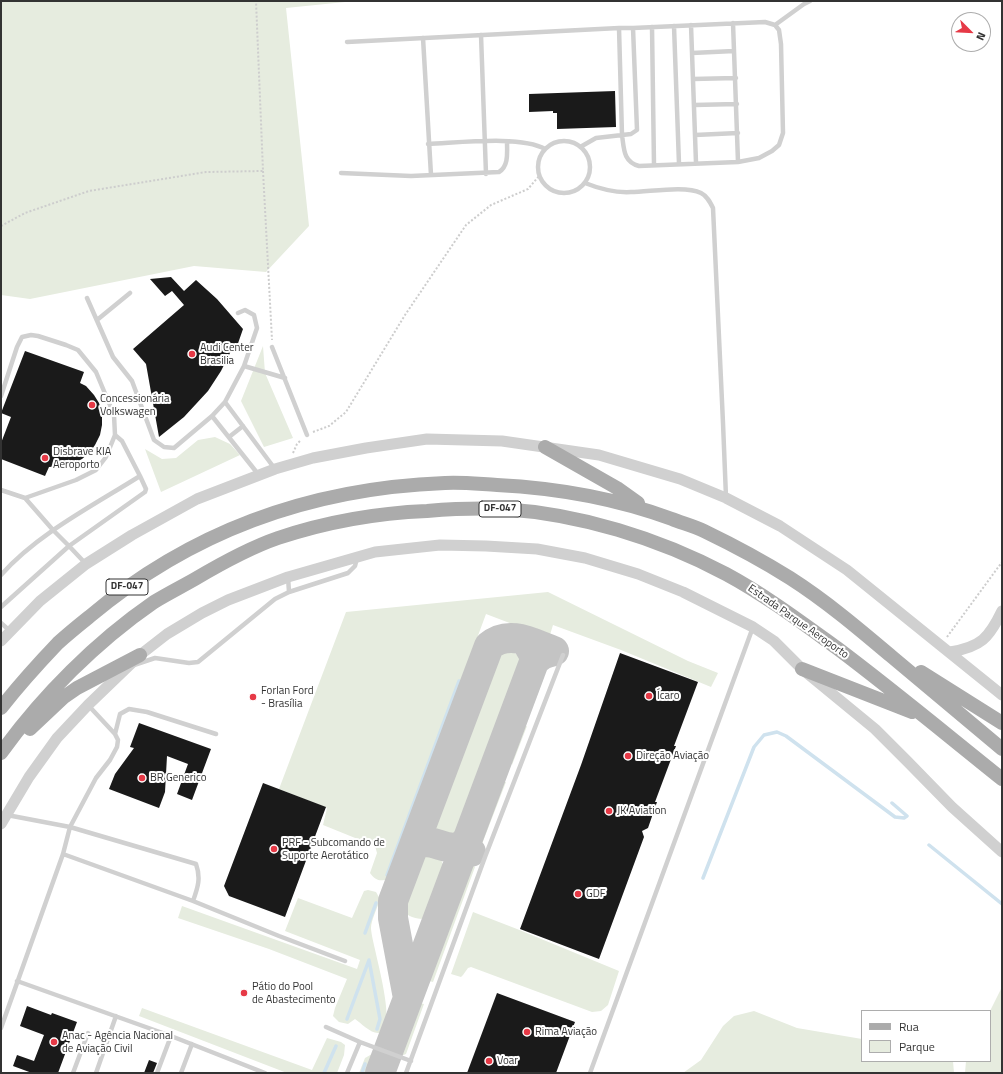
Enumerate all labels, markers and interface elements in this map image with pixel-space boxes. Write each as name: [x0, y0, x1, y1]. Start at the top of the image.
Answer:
north arrow: [951, 12, 991, 52]
text: N: [972, 30, 990, 43]
place label: Audi Center Brasilia: [200, 341, 254, 367]
marker: Audi Center Brasilia: [187, 349, 197, 359]
place label: Concessionária Volkswagen: [100, 392, 169, 418]
marker: Concessionária Volkswagen: [87, 400, 97, 410]
place label: Disbrave KIA Aeroporto: [53, 445, 111, 471]
marker: Disbrave KIA Aeroporto: [40, 453, 50, 463]
road number: DF-047: [479, 501, 521, 517]
road number: DF-047: [106, 579, 148, 595]
street label: Estrada Parque Aeroporto: [745, 582, 851, 662]
place label: Forlan Ford - Brasília: [261, 684, 313, 710]
place label: Ícaro: [657, 689, 679, 703]
marker: Ícaro: [644, 691, 654, 701]
marker: Forlan Ford - Brasília: [248, 692, 258, 702]
place label: Direção Aviação: [636, 749, 709, 763]
marker: Direção Aviação: [623, 751, 633, 761]
place label: BR Generico: [150, 771, 207, 785]
marker: BR Generico: [137, 773, 147, 783]
place label: JK Aviation: [617, 804, 666, 818]
marker: JK Aviation: [604, 806, 614, 816]
place label: PRF - Subcomando de Suporte Aerotático: [282, 836, 385, 862]
marker: PRF - Subcomando de Suporte Aerotático: [269, 844, 279, 854]
place label: GDF: [586, 887, 606, 901]
marker: GDF: [573, 889, 583, 899]
place label: Pátio do Pool de Abastecimento: [252, 980, 336, 1006]
marker: Pátio do Pool de Abastecimento: [239, 988, 249, 998]
legend: [861, 1010, 991, 1062]
text: Rua: [899, 1017, 919, 1036]
place label: Rima Aviação: [535, 1025, 597, 1039]
marker: Rima Aviação: [522, 1027, 532, 1037]
place label: Anac - Agência Nacional de Aviação Civil: [62, 1029, 173, 1055]
marker: Anac - Agência Nacional de Aviação Civil: [49, 1037, 59, 1047]
text: Parque: [899, 1037, 935, 1056]
place label: Voar: [497, 1054, 518, 1068]
marker: Voar: [484, 1056, 494, 1066]

